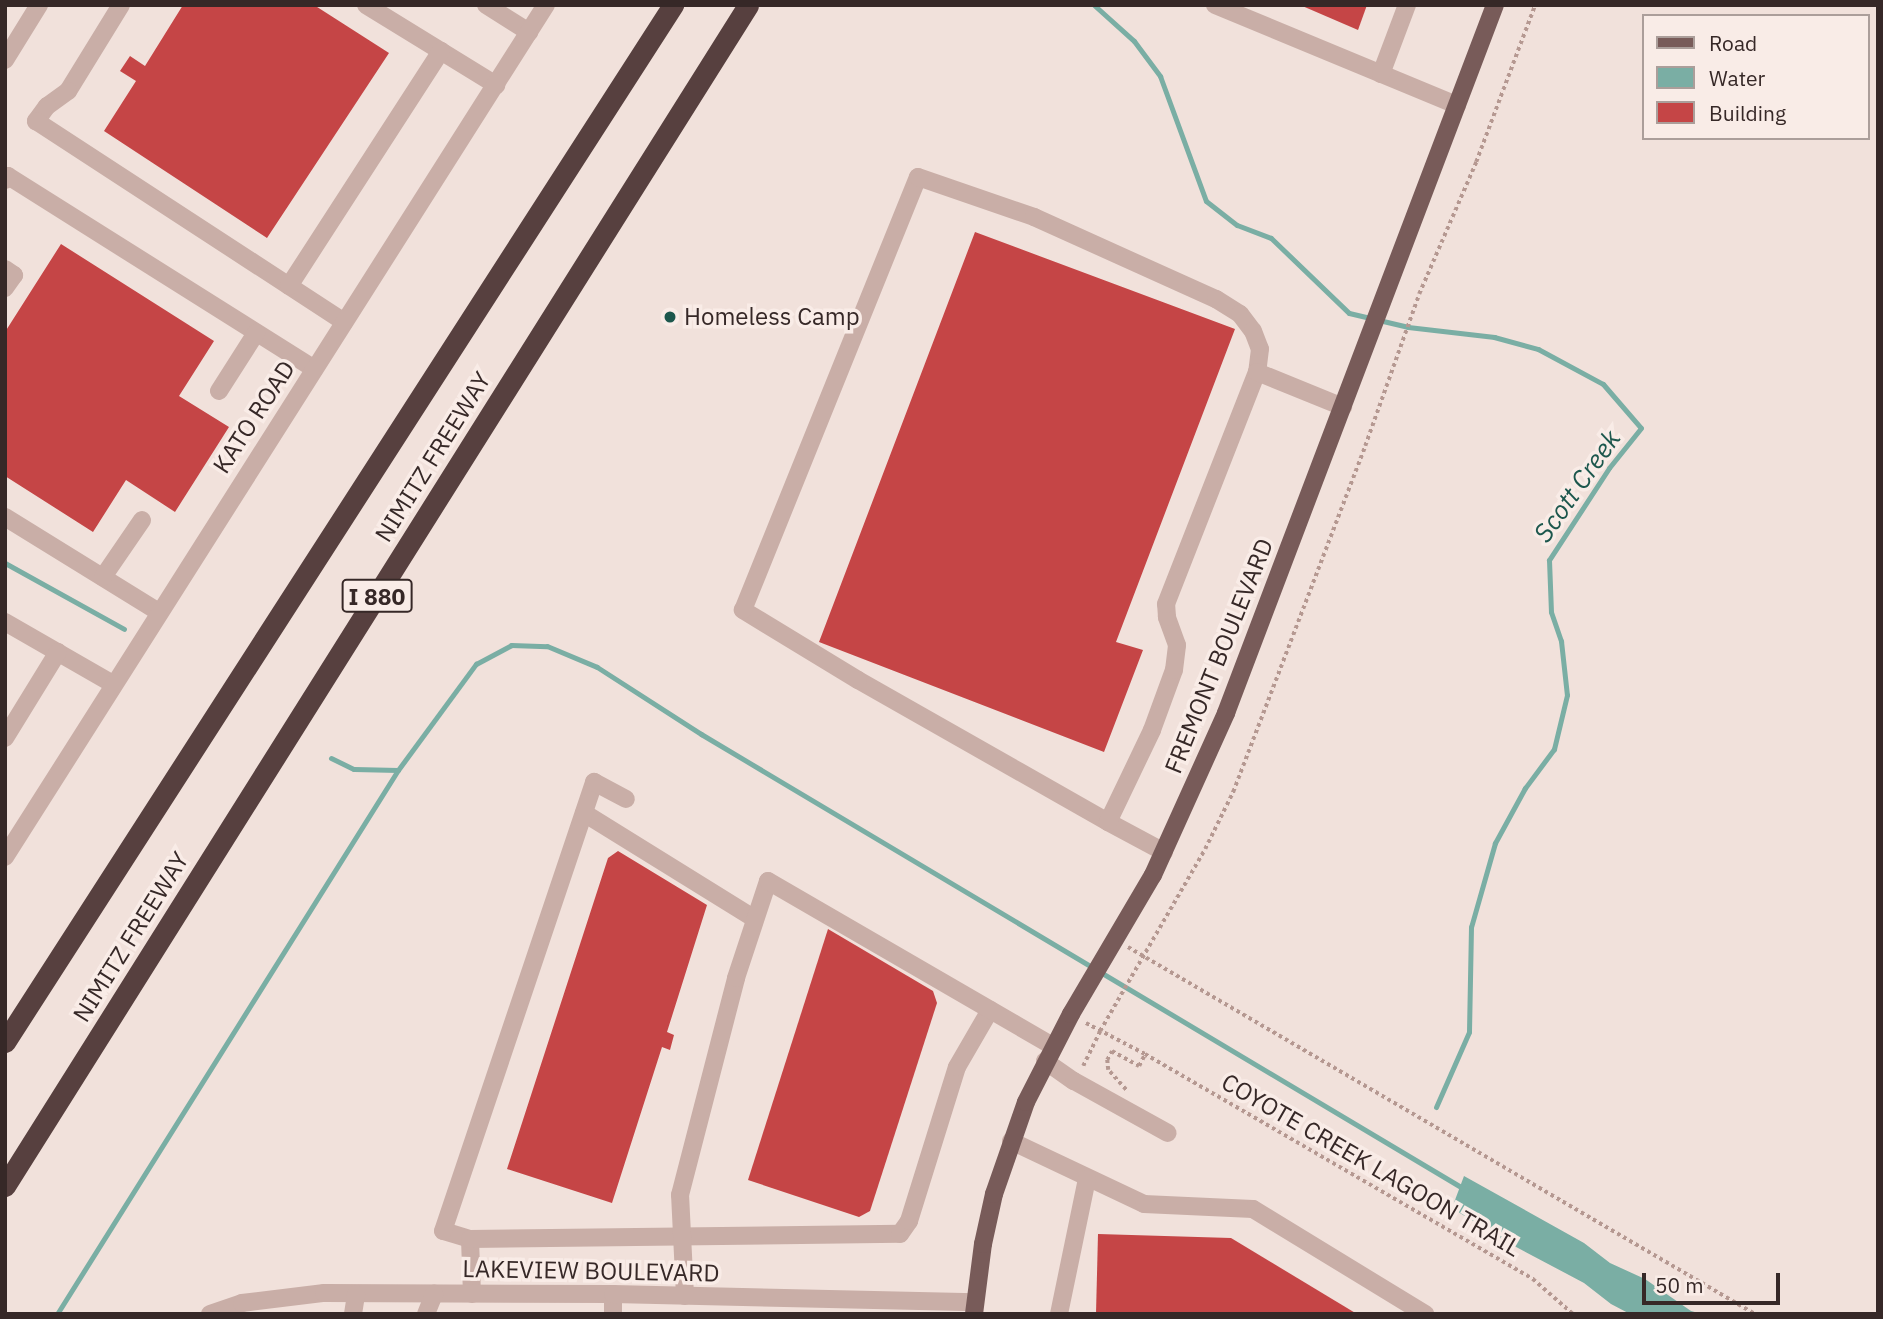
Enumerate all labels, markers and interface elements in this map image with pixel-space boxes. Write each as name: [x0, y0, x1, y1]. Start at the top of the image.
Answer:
legend: [1642, 14, 1869, 140]
text: Road: [1709, 29, 1757, 57]
text: Water: [1709, 64, 1765, 92]
text: Building: [1709, 99, 1786, 127]
place label: Homeless Camp: [684, 303, 860, 331]
marker: Homeless Camp: [662, 309, 678, 325]
street label: KATO ROAD: [207, 355, 301, 479]
street label: NIMITZ FREEWAY: [369, 367, 497, 547]
water label: Scott Creek: [1527, 424, 1627, 548]
street label: FREMONT BOULEVARD: [1159, 534, 1279, 778]
road number: I 880: [340, 576, 414, 616]
street label: NIMITZ FREEWAY: [67, 847, 195, 1027]
street label: COYOTE CREEK LAGOON TRAIL: [1216, 1067, 1526, 1263]
street label: LAKEVIEW BOULEVARD: [462, 1254, 720, 1288]
scale bar: [1645, 1260, 1783, 1304]
text: 50 m: [1655, 1271, 1704, 1299]

